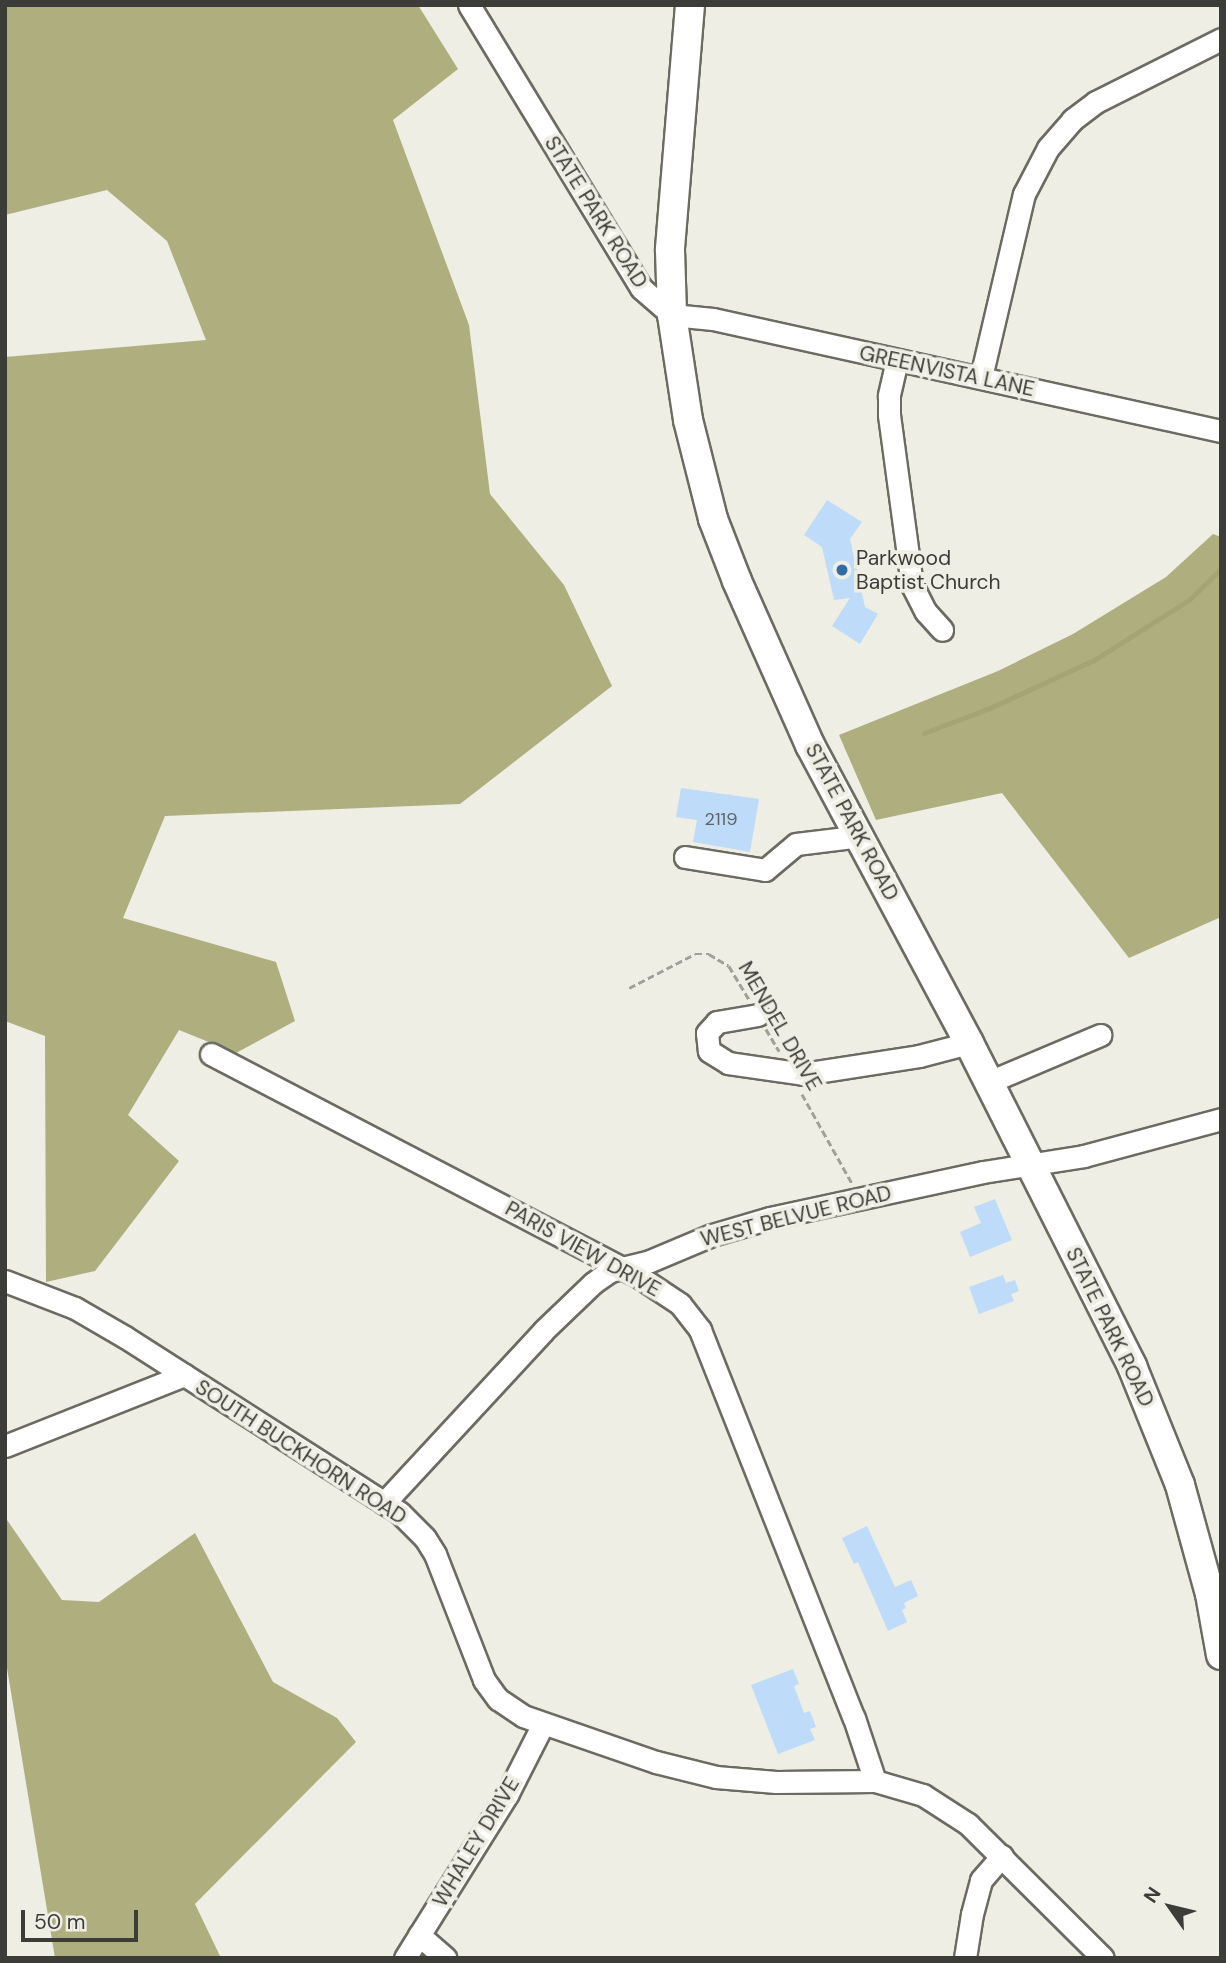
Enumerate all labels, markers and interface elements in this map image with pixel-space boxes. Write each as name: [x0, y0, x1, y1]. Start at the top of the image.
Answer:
street label: STATE PARK ROAD: [539, 131, 653, 293]
street label: GREENVISTA LANE: [857, 340, 1037, 402]
place label: Parkwood Baptist Church: [856, 545, 1001, 595]
marker: Parkwood Baptist Church: [834, 562, 850, 578]
street label: STATE PARK ROAD: [800, 739, 904, 905]
house number: 2119: [705, 808, 737, 830]
street label: MENDEL DRIVE: [733, 957, 827, 1095]
street label: WEST BELVUE ROAD: [698, 1180, 894, 1252]
street label: PARIS VIEW DRIVE: [501, 1196, 665, 1302]
street label: STATE PARK ROAD: [1061, 1243, 1159, 1411]
street label: SOUTH BUCKHORN ROAD: [191, 1374, 411, 1530]
street label: WHALEY DRIVE: [427, 1772, 525, 1912]
north arrow: [1135, 1872, 1205, 1942]
text: N: [1138, 1882, 1166, 1908]
scale bar: [24, 1896, 142, 1940]
text: 50 m: [34, 1908, 85, 1936]

